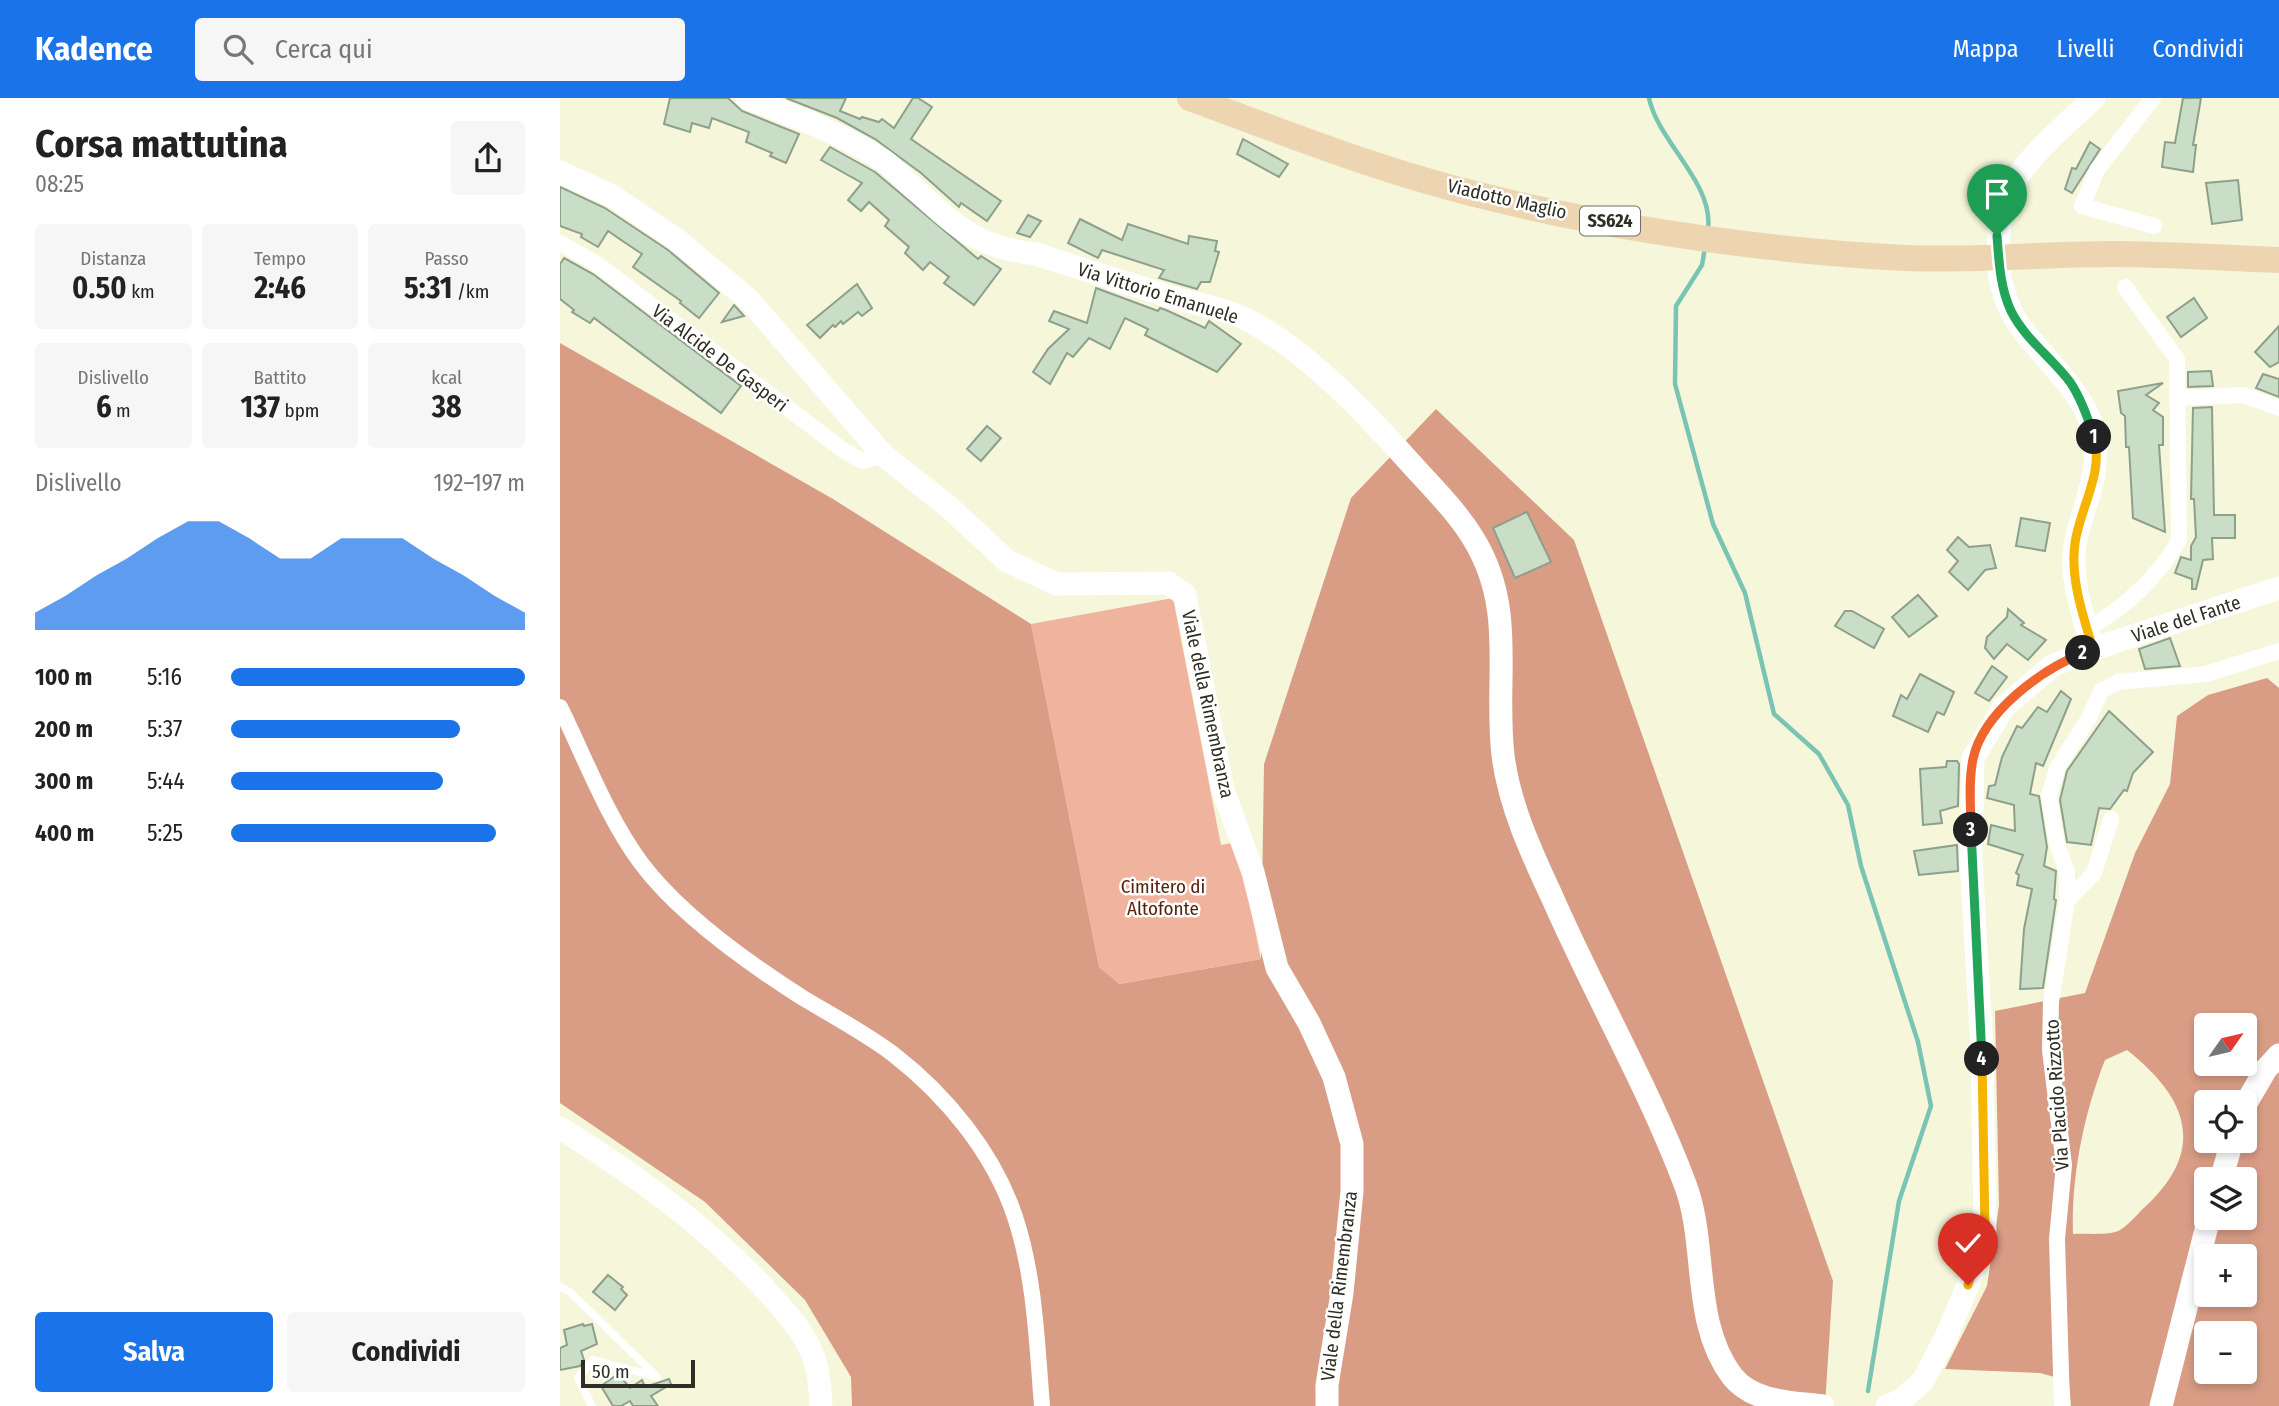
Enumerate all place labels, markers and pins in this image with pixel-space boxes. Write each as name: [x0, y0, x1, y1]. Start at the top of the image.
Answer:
pin: [1967, 164, 2027, 236]
pin: 1: [2076, 420, 2112, 454]
pin: 2: [2066, 636, 2100, 670]
pin: 3: [1954, 812, 1988, 848]
pin: 4: [1964, 1042, 2000, 1076]
pin: [1938, 1213, 1998, 1285]

